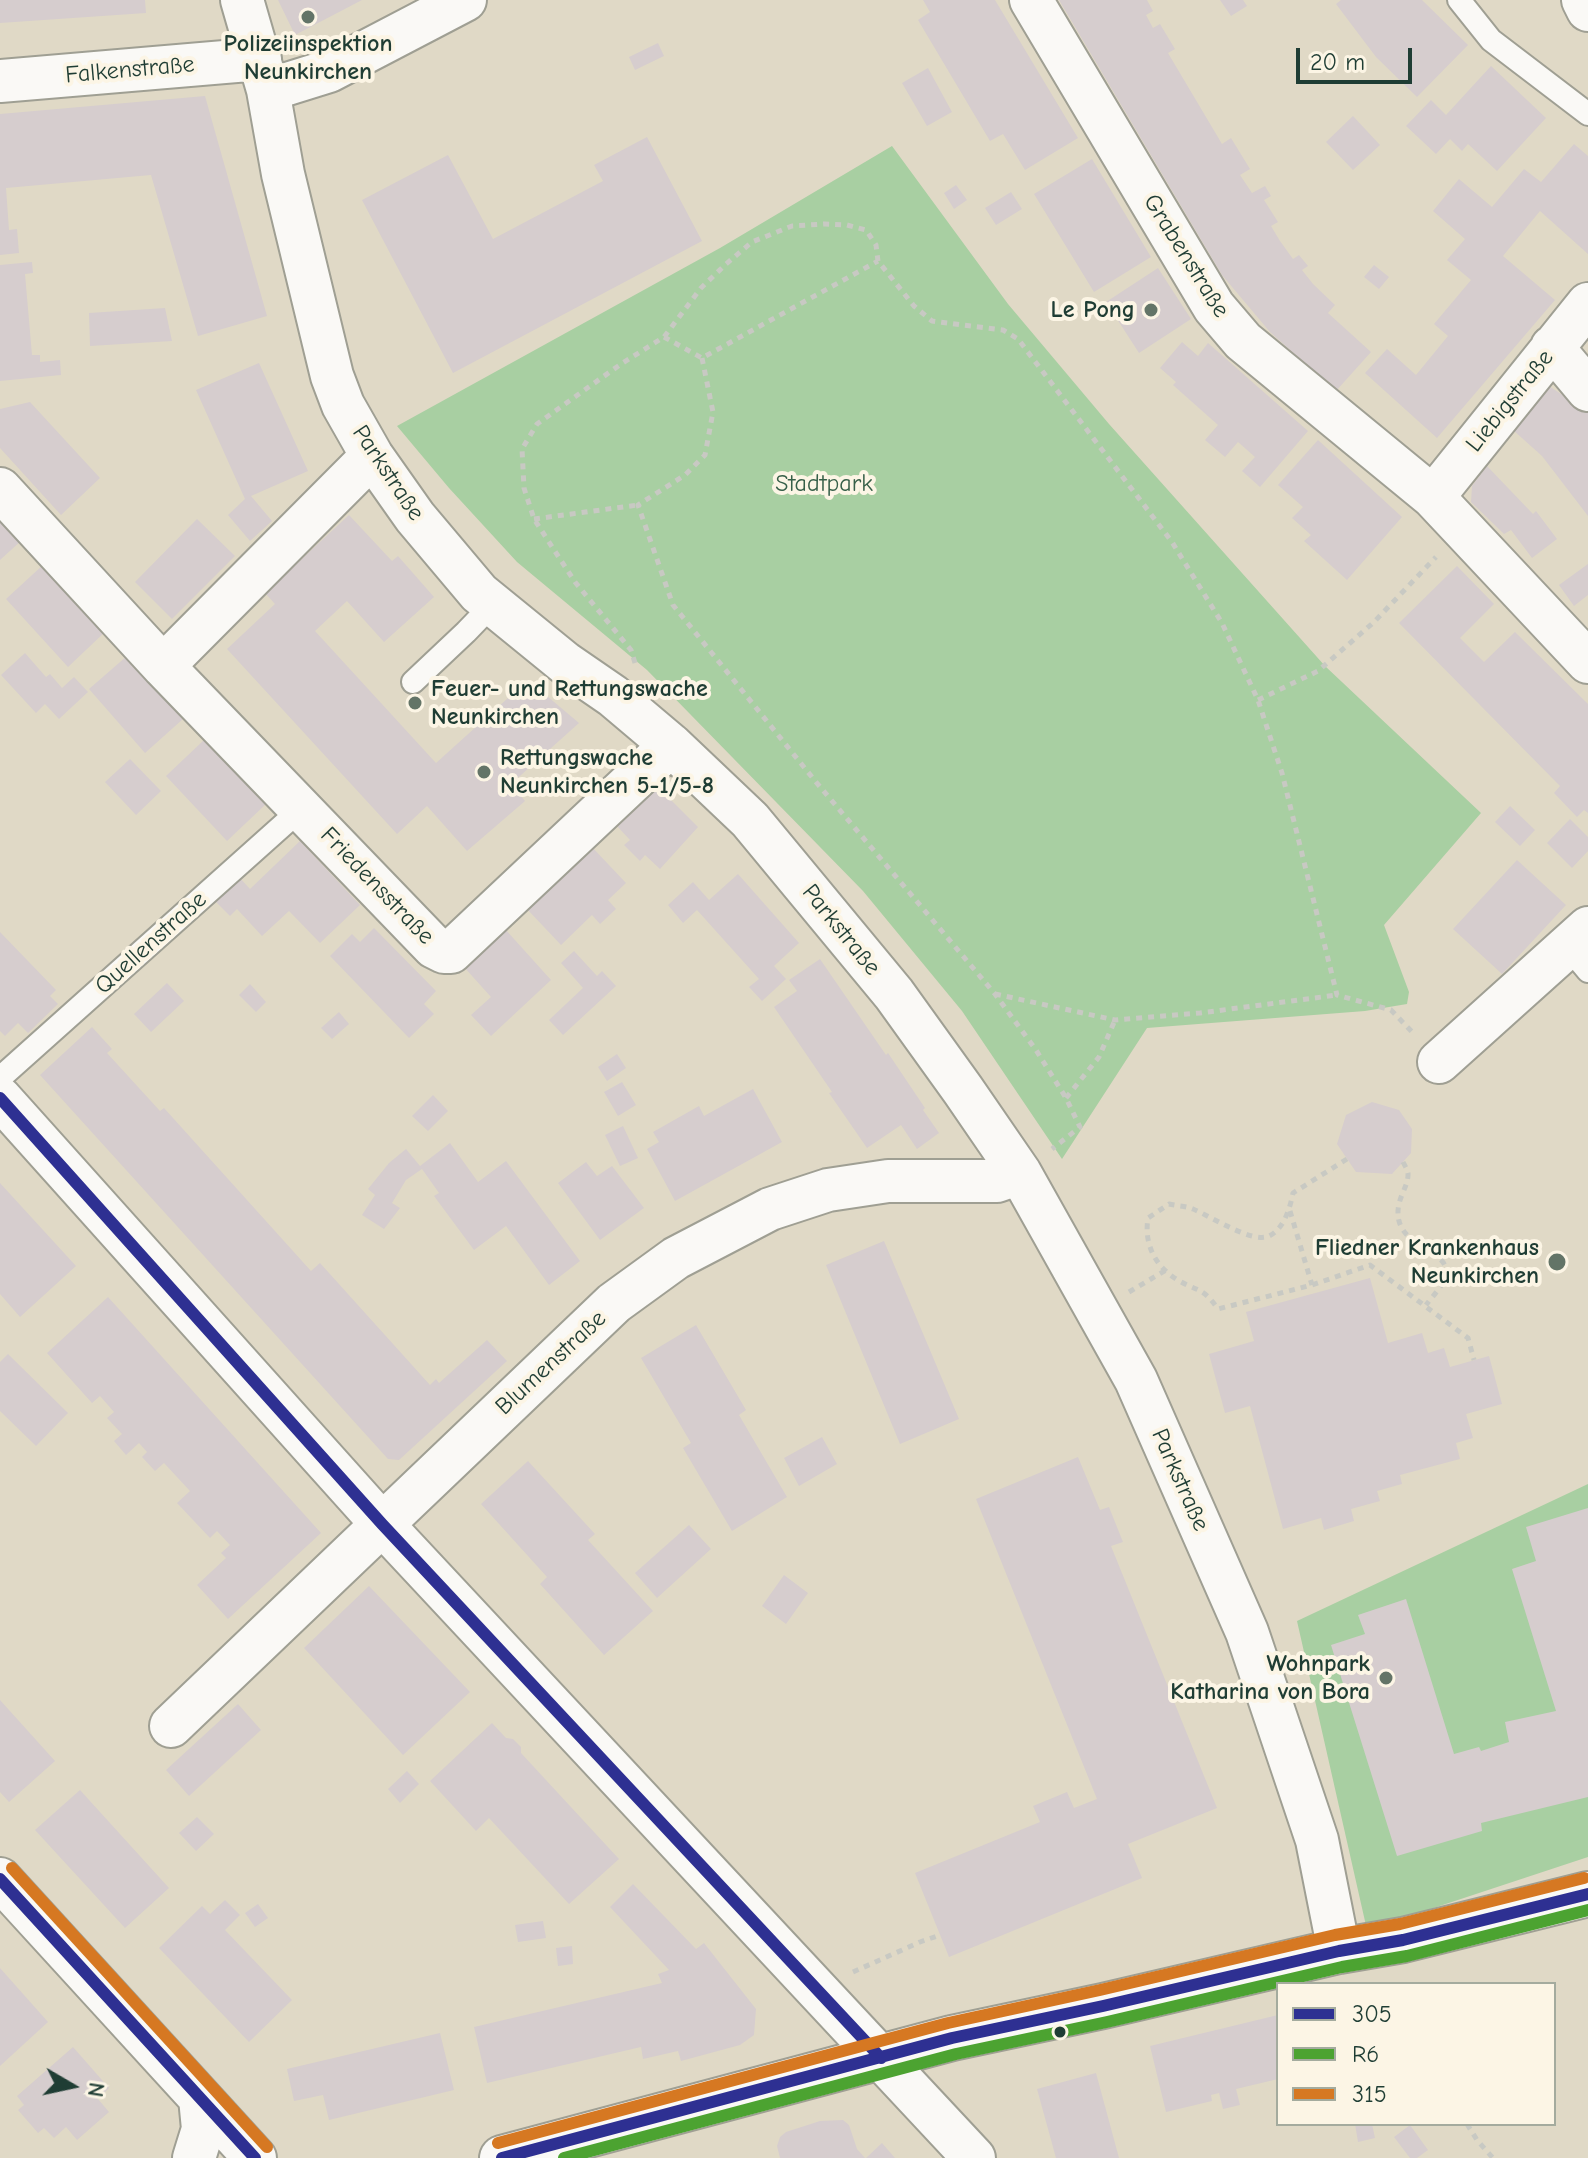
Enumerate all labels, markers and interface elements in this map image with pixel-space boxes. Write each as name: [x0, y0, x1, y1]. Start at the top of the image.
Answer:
marker: Polizeiinspektion Neunkirchen: [299, 8, 317, 26]
place label: Polizeiinspektion Neunkirchen: [224, 30, 392, 86]
scale bar: [1300, 32, 1416, 82]
text: 20 m: [1310, 48, 1365, 76]
street label: Falkenstraße: [64, 50, 196, 90]
street label: Grabenstraße: [1137, 189, 1235, 323]
place label: Le Pong: [1050, 296, 1135, 324]
marker: Le Pong: [1142, 301, 1160, 319]
street label: Liebigstraße: [1460, 344, 1560, 458]
street label: Parkstraße: [346, 420, 430, 526]
park label: Stadtpark: [775, 470, 873, 498]
place label: Feuer- und Rettungswache Neunkirchen: [431, 675, 708, 731]
marker: Feuer- und Rettungswache Neunkirchen: [406, 694, 424, 712]
place label: Rettungswache Neunkirchen 5-1/5-8: [500, 744, 714, 800]
marker: Rettungswache Neunkirchen 5-1/5-8: [475, 763, 493, 781]
street label: Friedensstraße: [314, 821, 440, 951]
street label: Parkstraße: [796, 879, 886, 981]
street label: Quellenstraße: [89, 885, 213, 1001]
place label: Fliedner Krankenhaus Neunkirchen: [1315, 1234, 1539, 1290]
marker: Fliedner Krankenhaus Neunkirchen: [1546, 1251, 1568, 1273]
street label: Blumenstraße: [490, 1305, 612, 1421]
street label: Parkstraße: [1145, 1424, 1215, 1536]
place label: Wohnpark Katharina von Bora: [1170, 1650, 1370, 1706]
marker: Wohnpark Katharina von Bora: [1377, 1669, 1395, 1687]
legend: [1276, 1982, 1556, 2126]
text: 305: [1352, 2000, 1392, 2028]
unlabelled marker: [1052, 2024, 1068, 2040]
text: R6: [1352, 2040, 1379, 2068]
north arrow: [32, 2046, 112, 2126]
text: 315: [1352, 2080, 1387, 2108]
text: N: [82, 2081, 110, 2099]

